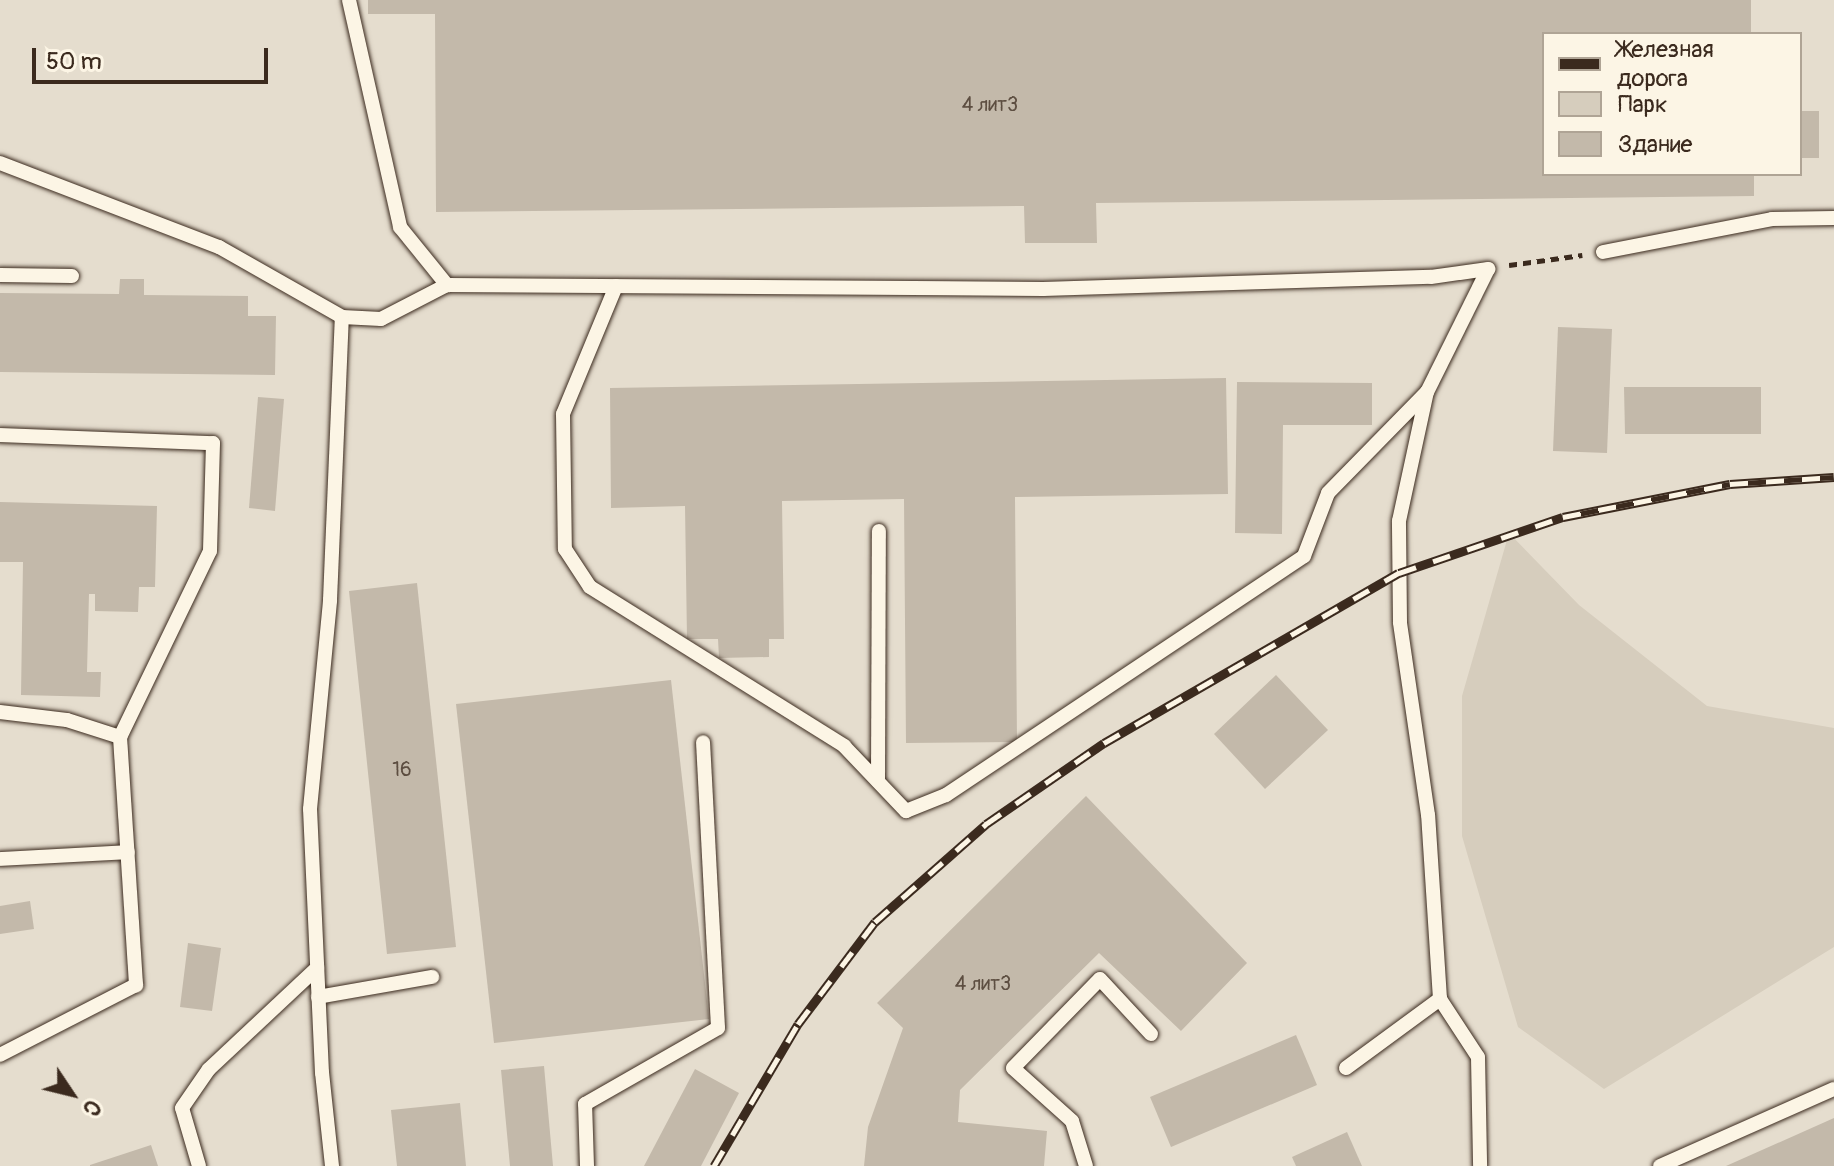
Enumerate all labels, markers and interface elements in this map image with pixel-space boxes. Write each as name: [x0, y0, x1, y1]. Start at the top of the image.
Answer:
scale bar: [36, 32, 272, 82]
legend: [1542, 32, 1802, 176]
text: Железная дорога: [1617, 35, 1714, 93]
text: 50 m: [46, 47, 102, 76]
text: Парк: [1618, 90, 1667, 119]
house number: 4 лит3: [962, 92, 1018, 116]
text: Здание: [1618, 130, 1692, 159]
house number: 16: [392, 757, 412, 781]
house number: 4 лит3: [955, 971, 1011, 995]
north arrow: [32, 1054, 112, 1134]
text: С: [76, 1094, 107, 1121]

